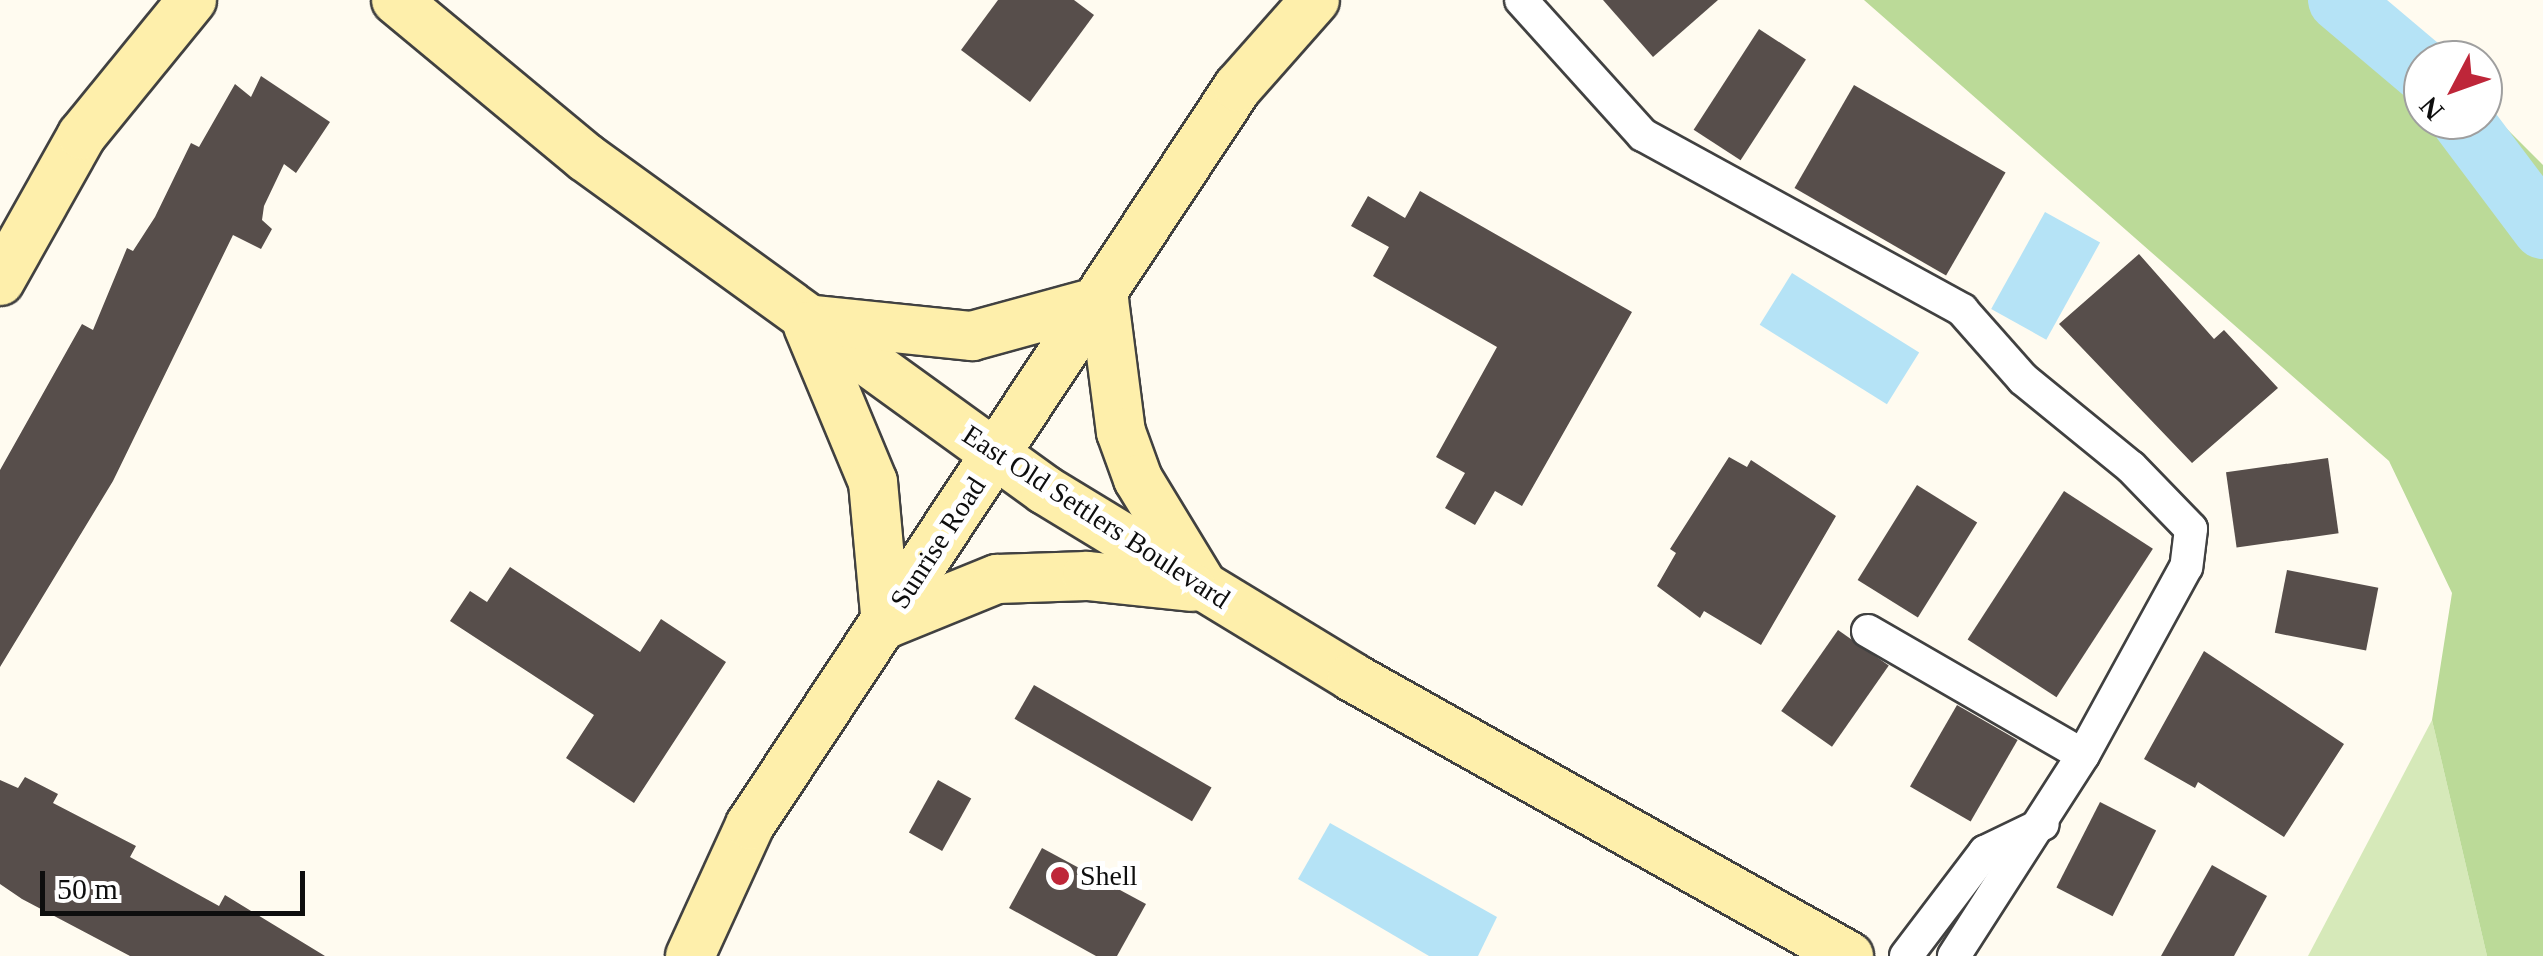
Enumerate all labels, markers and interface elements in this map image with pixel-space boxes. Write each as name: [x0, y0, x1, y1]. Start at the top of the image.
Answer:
north arrow: [2403, 40, 2503, 140]
text: N: [2413, 91, 2450, 127]
street label: East Old Settlers Boulevard: [956, 418, 1236, 616]
street label: Sunrise Road: [883, 471, 993, 615]
scale bar: [45, 851, 310, 913]
place label: Shell: [1080, 859, 1138, 893]
marker: Shell: [1049, 865, 1071, 887]
text: 50 m: [57, 872, 118, 905]

